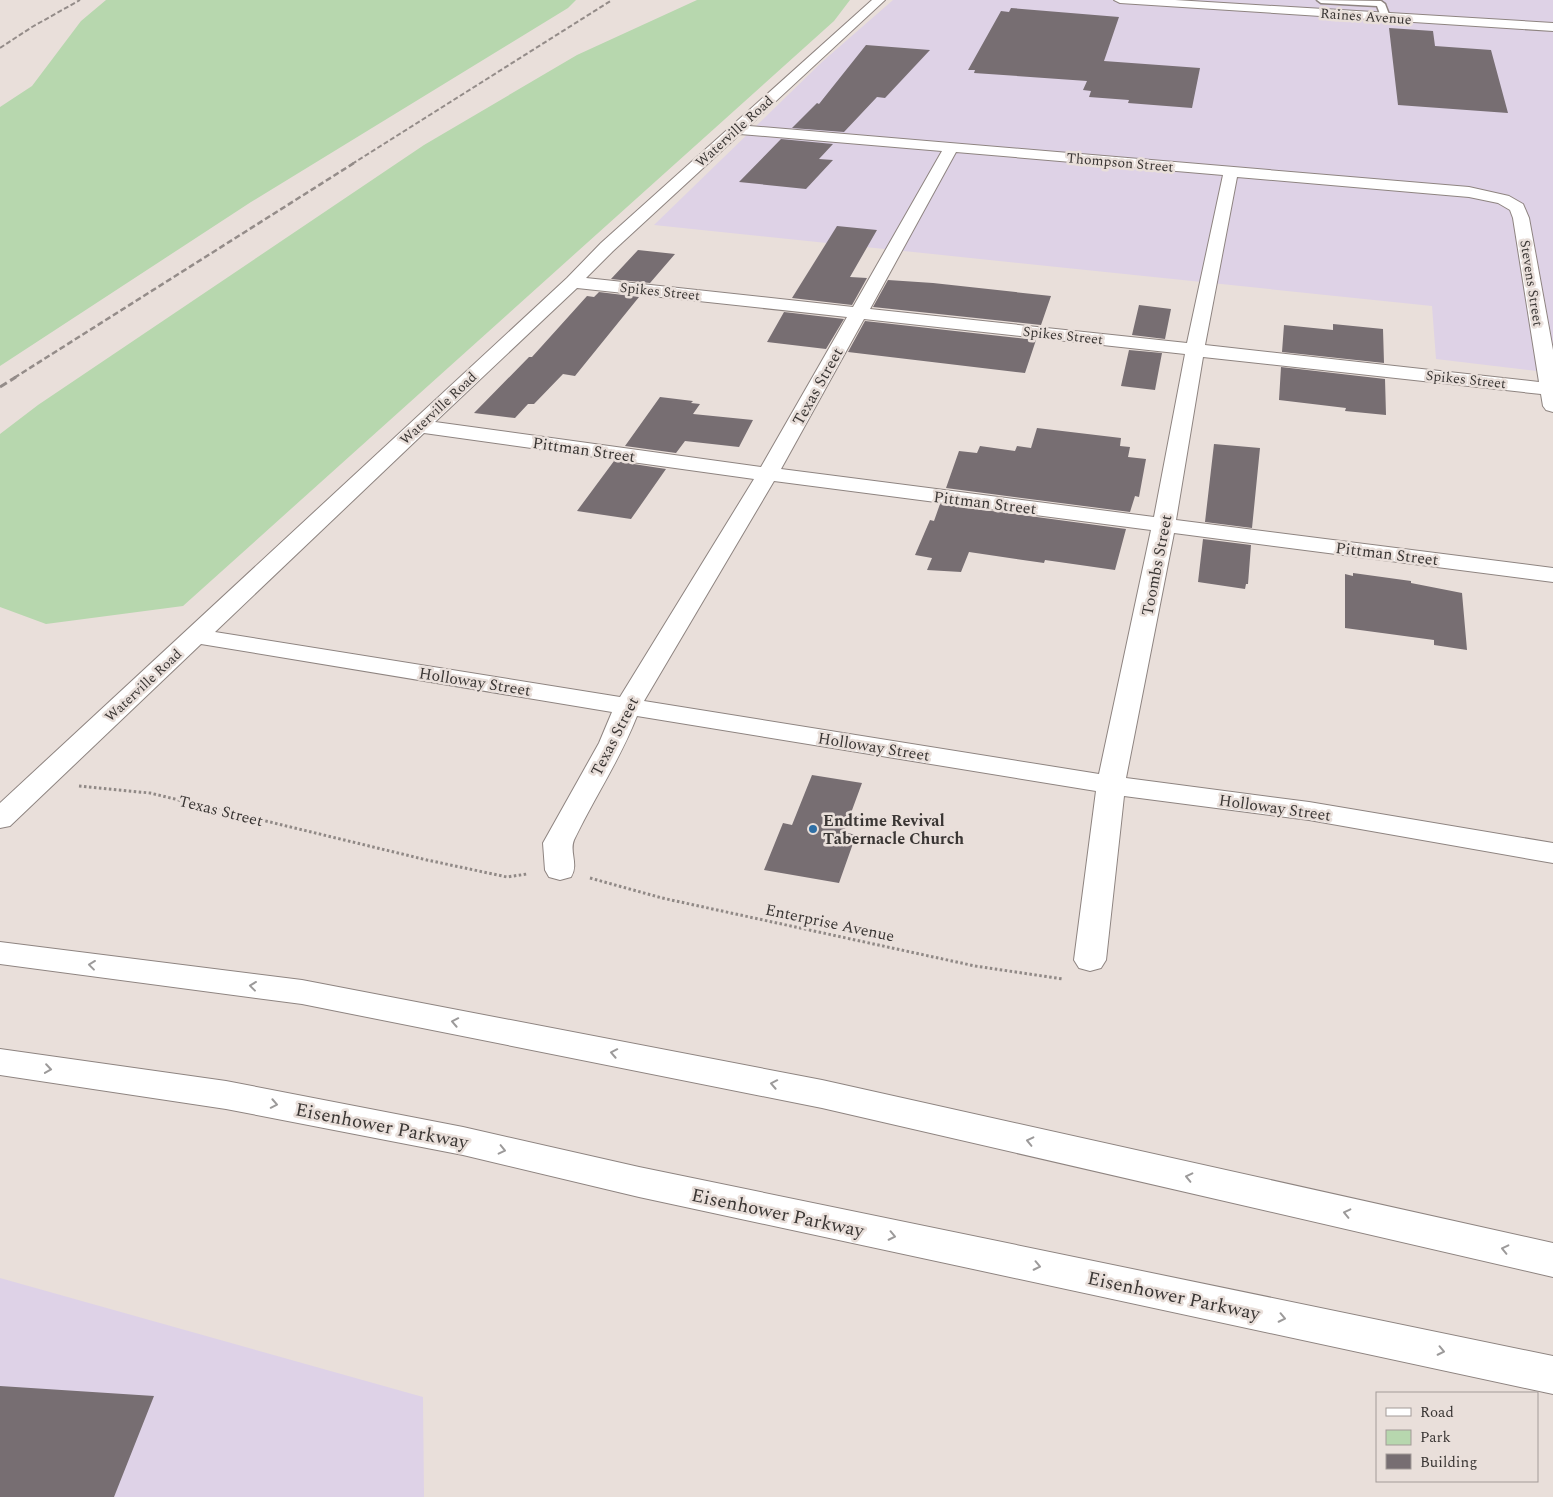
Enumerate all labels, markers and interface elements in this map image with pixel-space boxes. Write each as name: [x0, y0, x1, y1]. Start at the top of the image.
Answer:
street label: Raines Avenue: [1320, 3, 1412, 30]
street label: Waterville Road: [691, 90, 778, 172]
street label: Thompson Street: [1066, 147, 1174, 178]
street label: Stevens Street: [1514, 238, 1549, 328]
street label: Spikes Street: [619, 277, 701, 306]
street label: Spikes Street: [1022, 321, 1104, 350]
street label: Texas Street: [786, 343, 849, 430]
street label: Spikes Street: [1425, 365, 1507, 394]
street label: Waterville Road: [395, 367, 482, 450]
street label: Pittman Street: [531, 431, 637, 469]
street label: Pittman Street: [932, 485, 1038, 521]
street label: Toombs Street: [1135, 512, 1179, 618]
street label: Pittman Street: [1334, 536, 1440, 572]
street label: Waterville Road: [100, 644, 187, 727]
street label: Holloway Street: [417, 661, 533, 703]
street label: Texas Street: [585, 692, 645, 780]
street label: Holloway Street: [816, 726, 932, 768]
street label: Holloway Street: [1217, 788, 1333, 828]
street label: Texas Street: [176, 789, 266, 833]
place label: Endtime Revival Tabernacle Church: [823, 809, 964, 851]
marker: Endtime Revival Tabernacle Church: [807, 823, 819, 835]
street label: Enterprise Avenue: [763, 898, 897, 948]
one-way arrow: [88, 960, 97, 970]
one-way arrow: [249, 981, 258, 991]
one-way arrow: [450, 1017, 459, 1028]
one-way arrow: [610, 1048, 619, 1059]
one-way arrow: [44, 1064, 53, 1074]
one-way arrow: [769, 1080, 778, 1090]
street label: Eisenhower Parkway: [293, 1095, 472, 1158]
one-way arrow: [269, 1098, 278, 1109]
one-way arrow: [1026, 1136, 1035, 1147]
one-way arrow: [497, 1144, 506, 1155]
one-way arrow: [1184, 1172, 1193, 1183]
street label: Eisenhower Parkway: [689, 1181, 867, 1246]
one-way arrow: [1343, 1208, 1351, 1219]
one-way arrow: [888, 1230, 897, 1240]
one-way arrow: [1501, 1244, 1510, 1255]
one-way arrow: [1033, 1260, 1042, 1271]
street label: Eisenhower Parkway: [1085, 1264, 1263, 1329]
one-way arrow: [1277, 1312, 1286, 1322]
one-way arrow: [1437, 1345, 1445, 1356]
legend: [1376, 1392, 1538, 1482]
text: Road: [1420, 1401, 1454, 1424]
text: Park: [1420, 1426, 1451, 1449]
text: Building: [1420, 1451, 1477, 1474]

